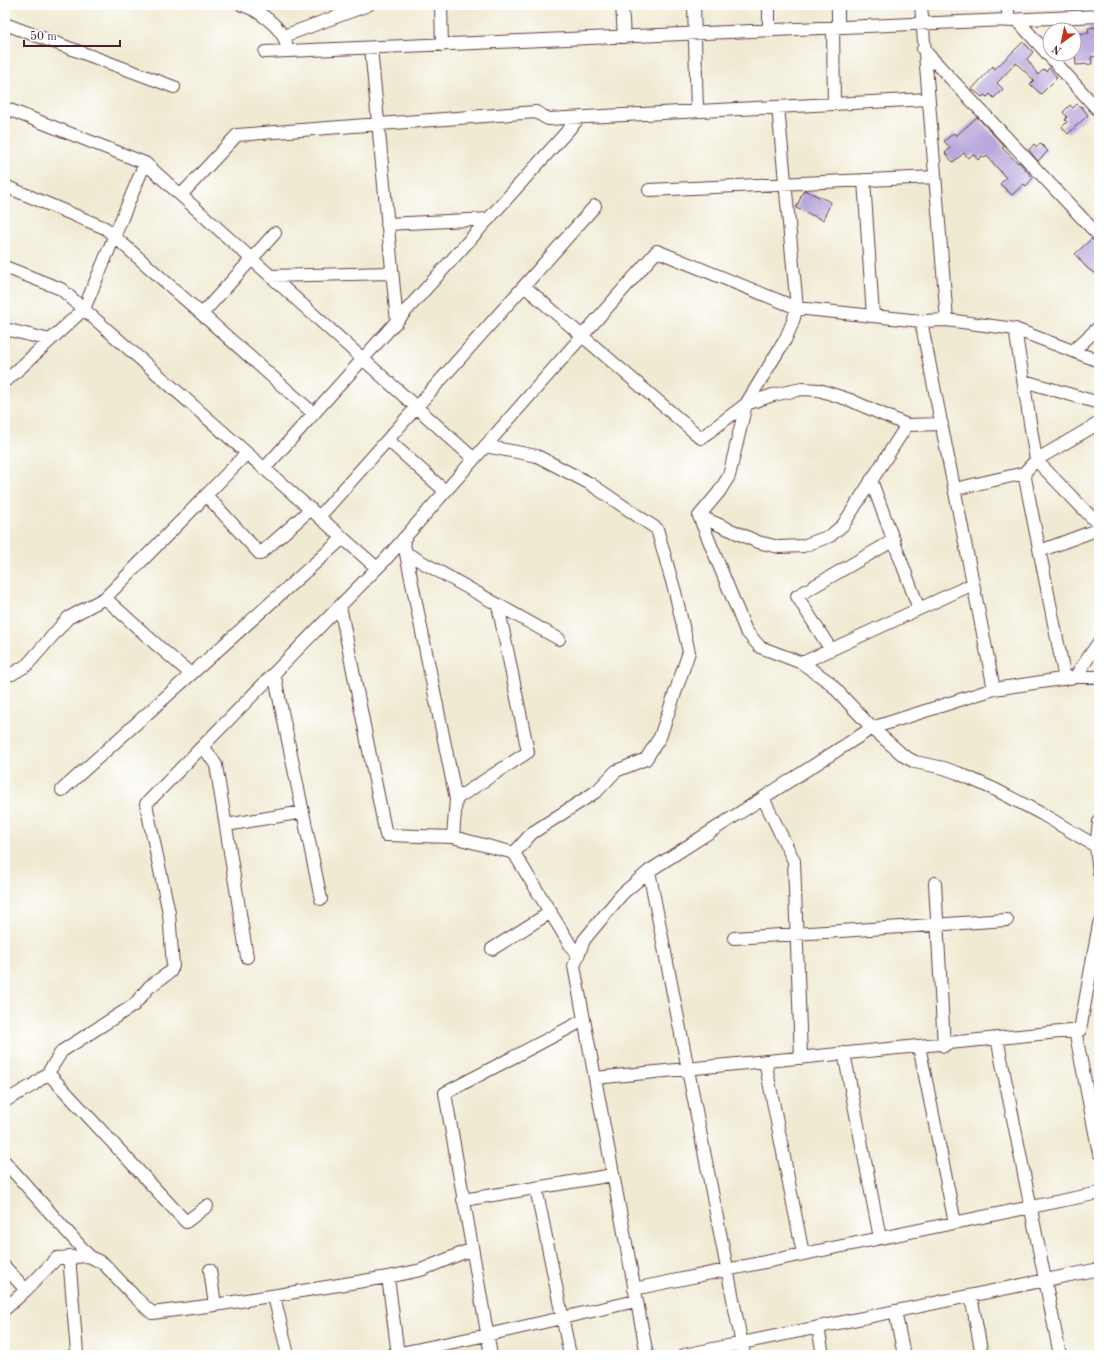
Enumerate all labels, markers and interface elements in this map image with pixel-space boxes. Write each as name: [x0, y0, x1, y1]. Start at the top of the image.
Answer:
scale bar: [24, 22, 120, 48]
north arrow: [1042, 22, 1082, 62]
text: 50 m: [30, 30, 57, 43]
text: N: [1050, 42, 1064, 56]

